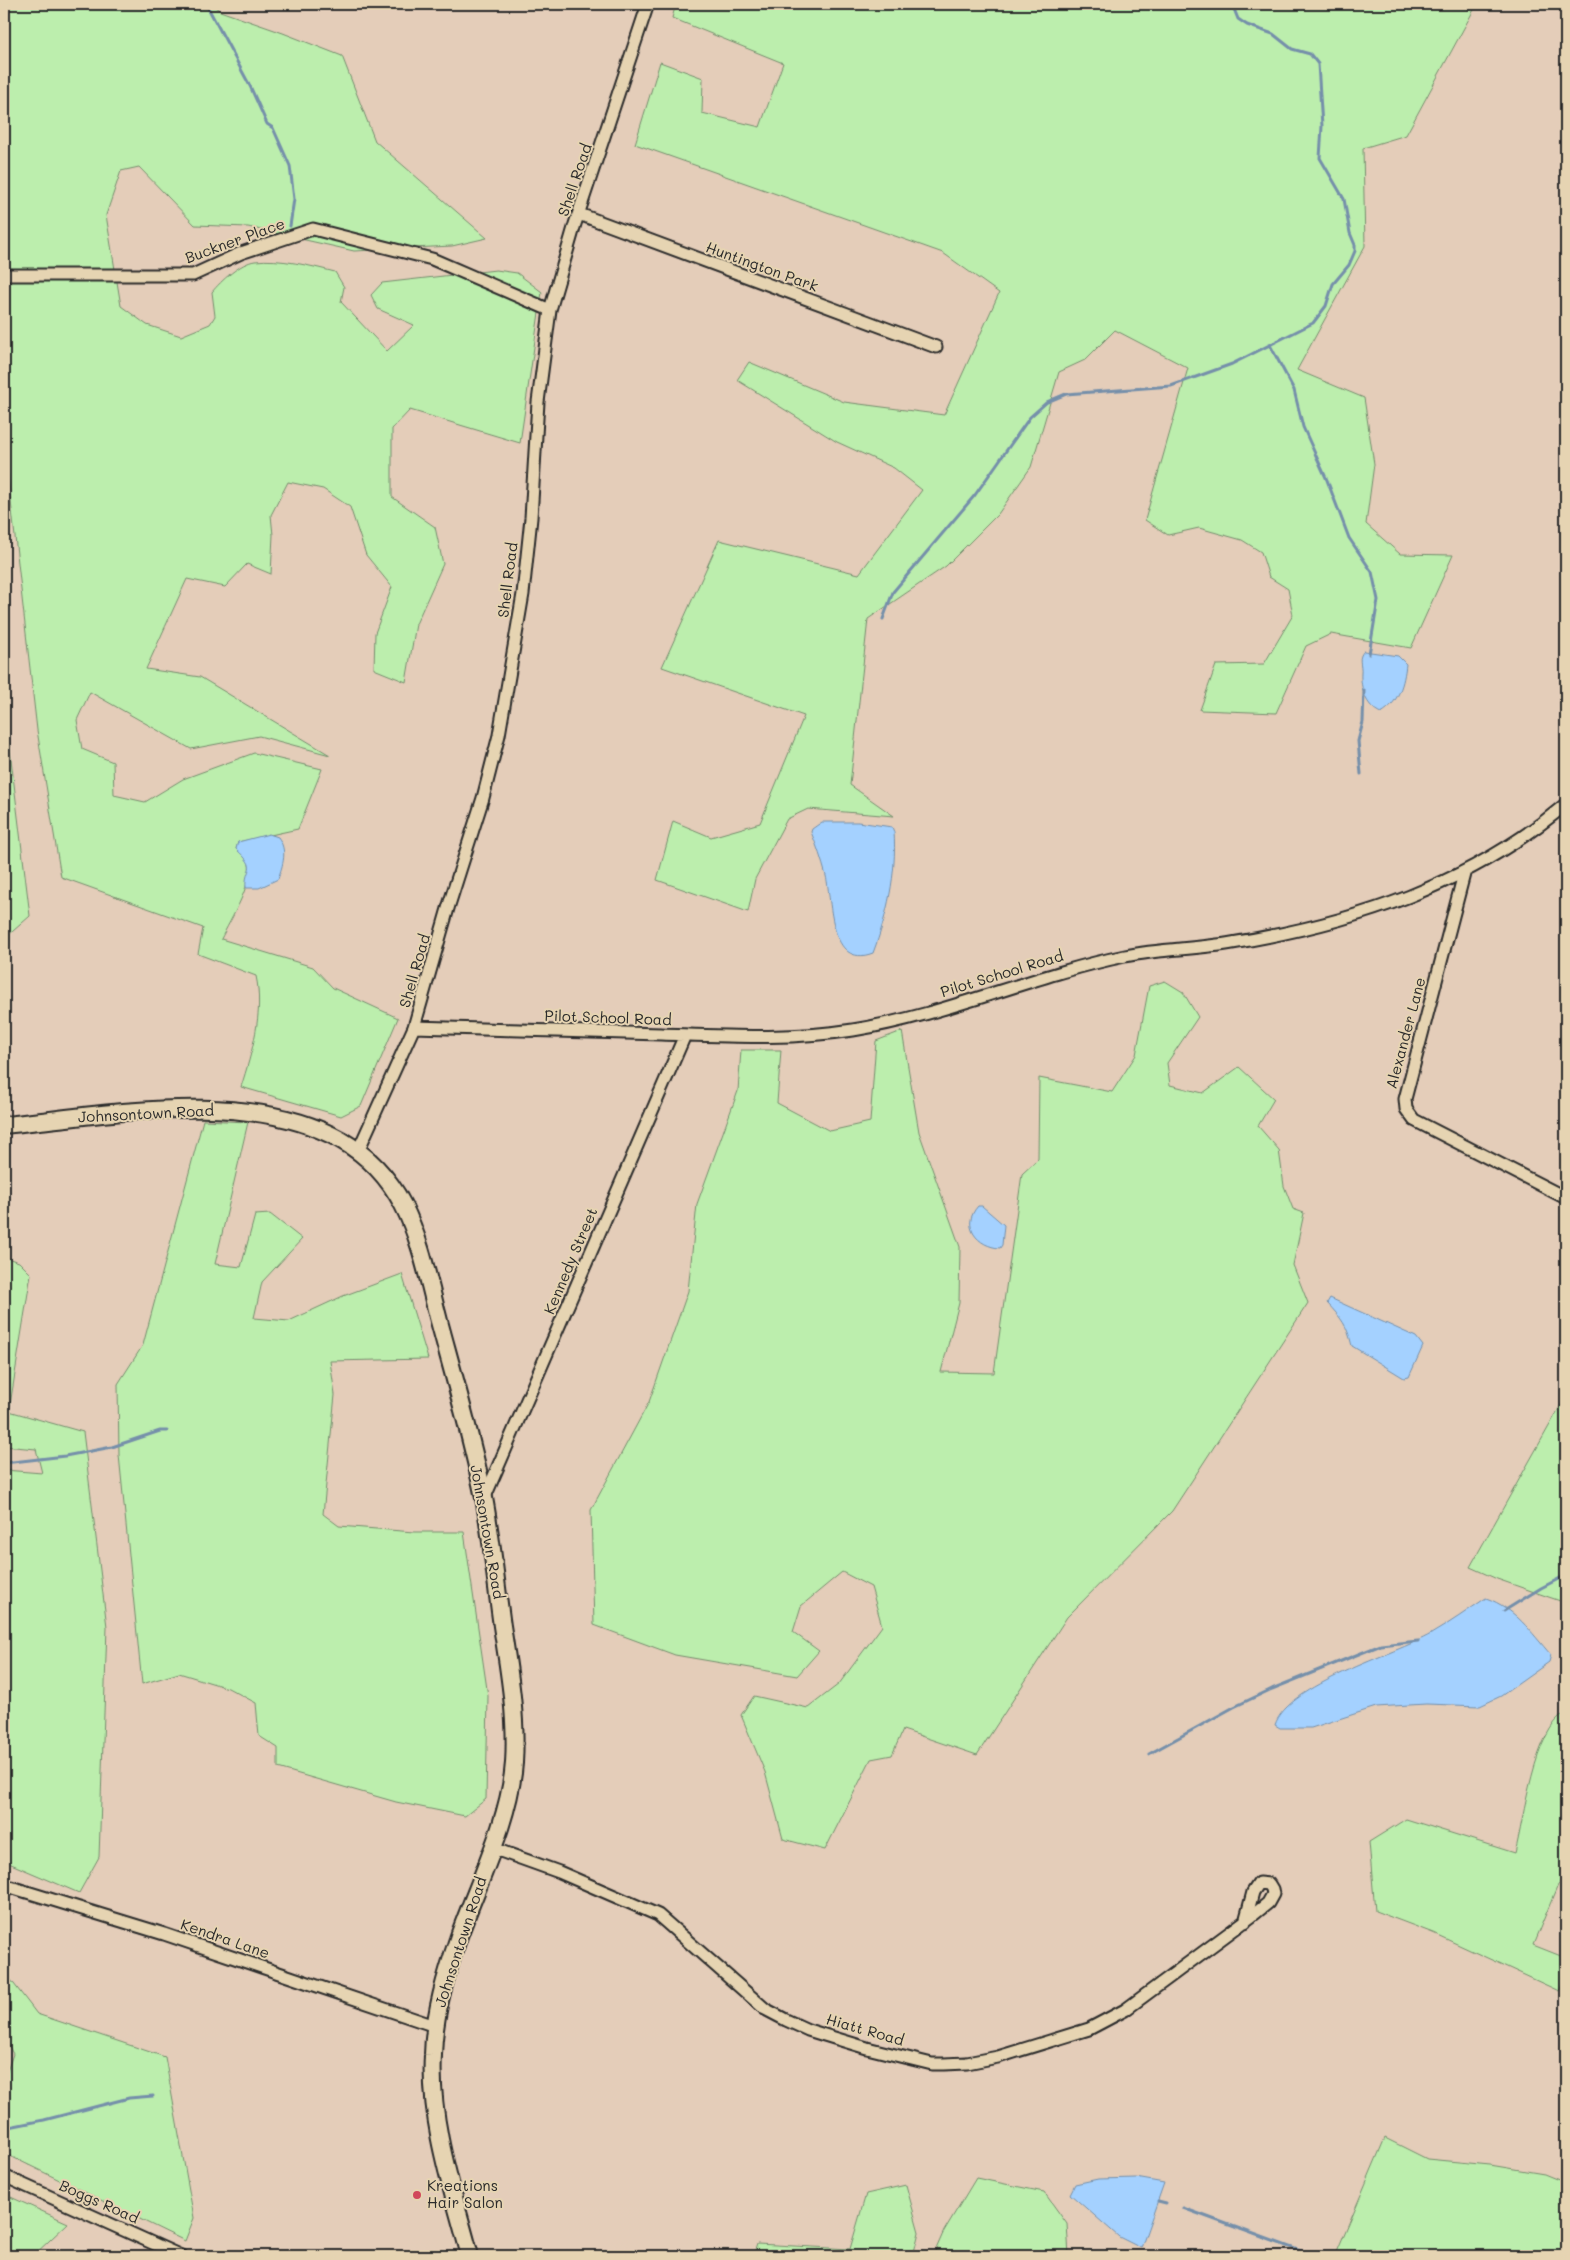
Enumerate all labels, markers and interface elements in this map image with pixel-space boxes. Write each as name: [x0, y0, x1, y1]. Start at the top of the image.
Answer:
street label: Shell Road: [552, 141, 596, 219]
street label: Buckner Place: [182, 213, 287, 267]
street label: Huntington Park: [703, 236, 821, 296]
street label: Shell Road: [492, 541, 522, 619]
street label: Shell Road: [394, 931, 434, 1010]
street label: Pilot School Road: [938, 945, 1065, 1001]
street label: Alexander Lane: [1381, 975, 1430, 1091]
street label: Pilot School Road: [544, 1005, 672, 1029]
street label: Johnsontown Road: [78, 1099, 214, 1127]
street label: Kennedy Street: [539, 1204, 602, 1317]
street label: Johnsontown Road: [466, 1463, 510, 1601]
street label: Johnsontown Road: [430, 1874, 491, 2009]
street label: Kendra Lane: [178, 1914, 272, 1963]
street label: Hiatt Road: [824, 2008, 906, 2050]
street label: Boggs Road: [56, 2175, 142, 2228]
place label: Kreations Hair Salon: [427, 2175, 503, 2212]
marker: Kreations Hair Salon: [411, 2189, 423, 2201]

